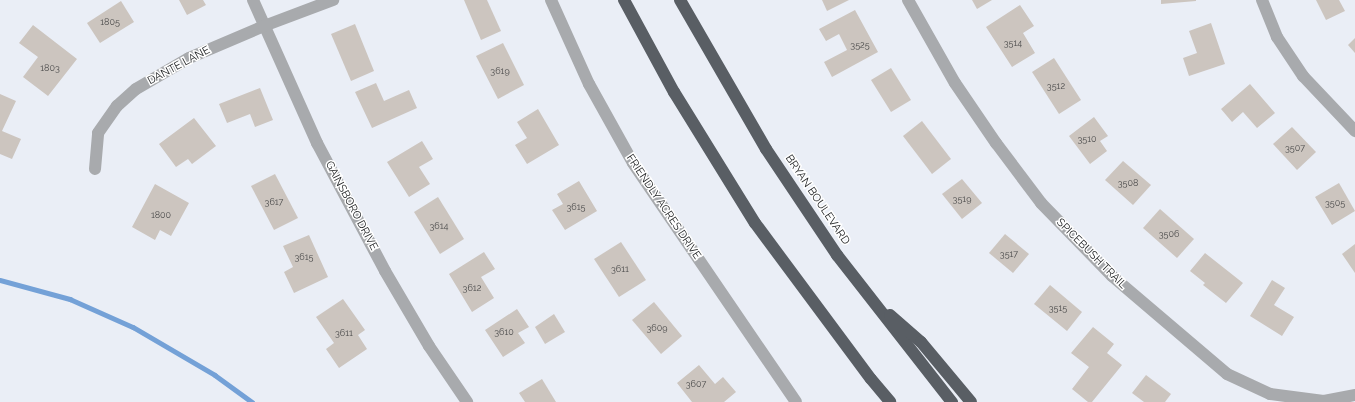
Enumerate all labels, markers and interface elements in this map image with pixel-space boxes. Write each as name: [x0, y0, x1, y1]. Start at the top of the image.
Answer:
house number: 1805: [100, 17, 120, 27]
house number: 3514: [1004, 38, 1022, 48]
house number: 3525: [850, 40, 870, 50]
street label: DANTE LANE: [146, 44, 212, 88]
house number: 1803: [40, 63, 60, 73]
house number: 3619: [490, 66, 510, 76]
house number: 3512: [1047, 81, 1065, 91]
house number: 3510: [1077, 134, 1097, 144]
house number: 3507: [1285, 143, 1305, 153]
street label: FRIENDLY ACRES DRIVE: [623, 152, 703, 262]
street label: BRYAN BOULEVARD: [782, 153, 852, 247]
street label: GAINSBORO DRIVE: [322, 159, 380, 253]
house number: 3508: [1118, 178, 1138, 188]
house number: 3519: [953, 194, 971, 204]
house number: 3617: [265, 197, 283, 207]
house number: 3505: [1325, 198, 1345, 208]
house number: 3615: [567, 202, 585, 212]
house number: 1800: [151, 210, 171, 220]
street label: SPICEBUSH TRAIL: [1053, 216, 1129, 292]
house number: 3614: [430, 221, 448, 231]
house number: 3506: [1159, 229, 1179, 239]
house number: 3517: [1000, 249, 1018, 259]
house number: 3615: [295, 252, 313, 262]
house number: 3611: [611, 264, 629, 274]
house number: 3612: [463, 283, 481, 293]
house number: 3515: [1049, 303, 1067, 313]
house number: 3609: [646, 323, 668, 333]
house number: 3610: [494, 327, 514, 337]
house number: 3611: [335, 328, 353, 338]
house number: 3607: [686, 379, 706, 389]

